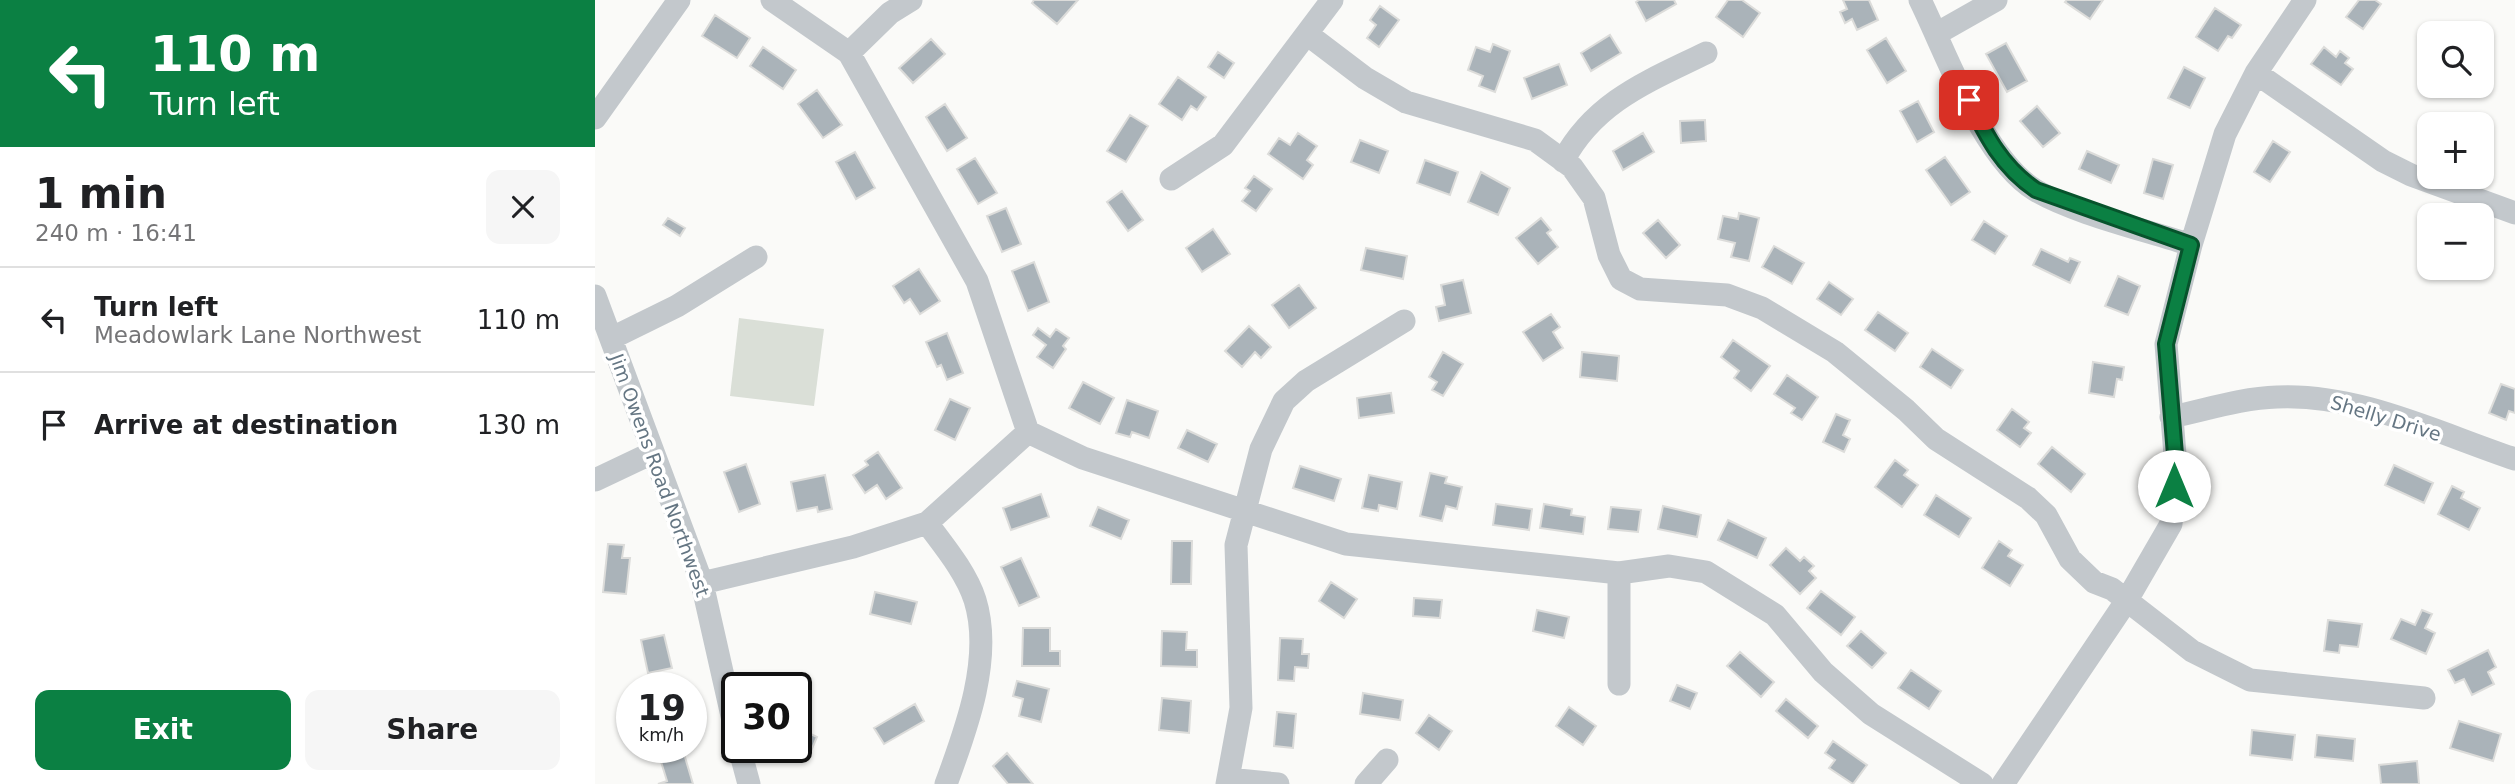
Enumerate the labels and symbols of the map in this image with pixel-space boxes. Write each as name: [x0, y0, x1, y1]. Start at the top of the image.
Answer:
pin: [1939, 70, 1999, 130]
street label: Jim Owens Road Northwest: [605, 350, 714, 600]
street label: Shelly Drive: [2328, 391, 2444, 445]
position arrow: [2137, 449, 2211, 523]
speed limit sign: 30: [721, 672, 812, 763]

